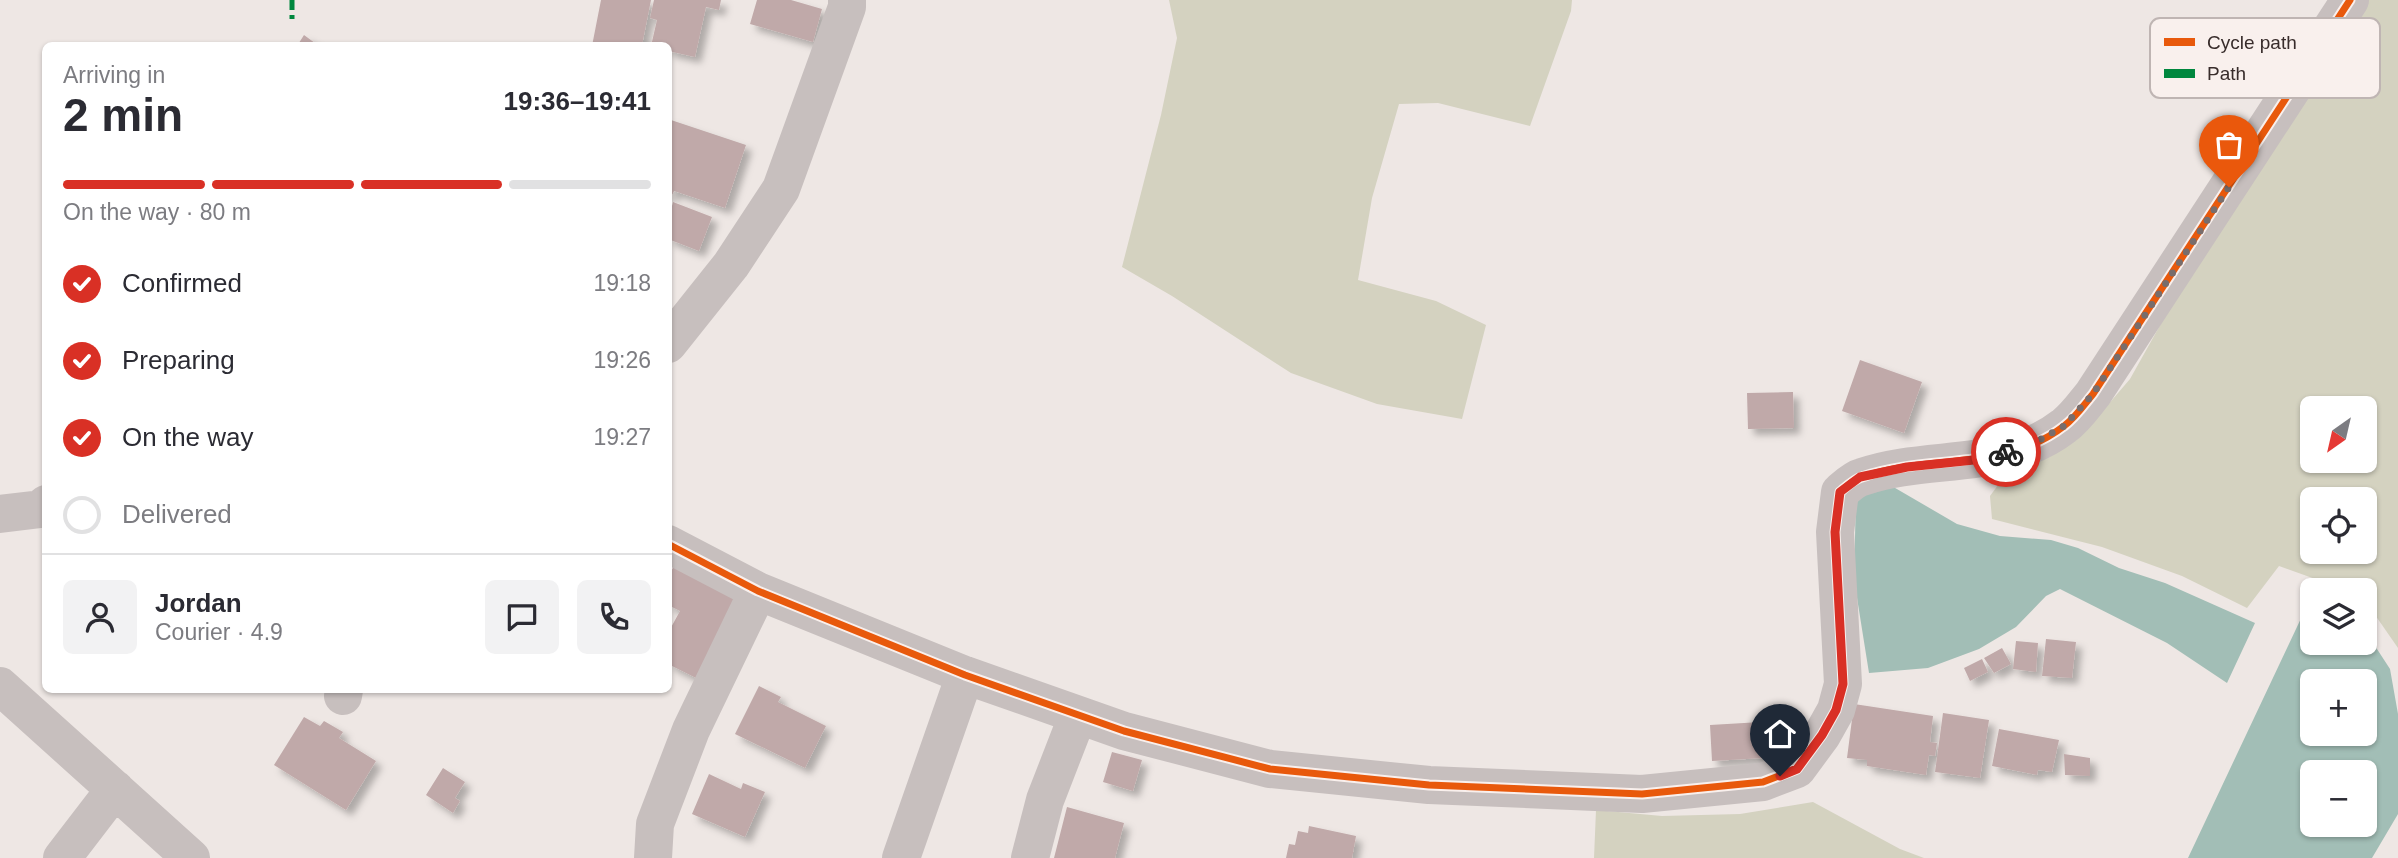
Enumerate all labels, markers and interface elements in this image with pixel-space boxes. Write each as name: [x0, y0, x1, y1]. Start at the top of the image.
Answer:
legend: [2150, 18, 2380, 98]
text: Cycle path: [2207, 32, 2297, 53]
text: Arriving in: [63, 62, 165, 88]
text: Path: [2207, 63, 2246, 84]
text: 19:36–19:41: [504, 86, 651, 116]
text: 2 min: [63, 89, 183, 141]
pin: [2199, 115, 2259, 187]
icon: bag: [2210, 126, 2248, 164]
text: On the way · 80 m: [63, 199, 251, 225]
icon: check: [63, 265, 101, 303]
text: Confirmed: [122, 268, 242, 298]
text: 19:18: [593, 270, 651, 296]
icon: check: [63, 342, 101, 380]
text: Preparing: [122, 345, 235, 375]
text: 19:26: [593, 347, 651, 373]
north arrow: [2300, 396, 2376, 472]
map controls: [2300, 396, 2377, 837]
courier: [1971, 417, 2041, 487]
icon: check: [63, 419, 101, 457]
text: On the way: [122, 422, 254, 452]
text: 19:27: [593, 424, 651, 450]
icon: bike: [1987, 433, 2025, 471]
button: locate: [2300, 487, 2377, 564]
text: Delivered: [122, 499, 232, 529]
button: layers: [2300, 578, 2377, 655]
button: person: [63, 580, 137, 654]
button: chat: [485, 580, 559, 654]
button: phone: [577, 580, 651, 654]
text: Jordan: [155, 588, 242, 618]
text: Courier · 4.9: [155, 619, 283, 645]
button: +: [2300, 669, 2377, 746]
pin: [1750, 704, 1810, 776]
icon: home: [1761, 715, 1799, 753]
button: −: [2300, 760, 2377, 837]

